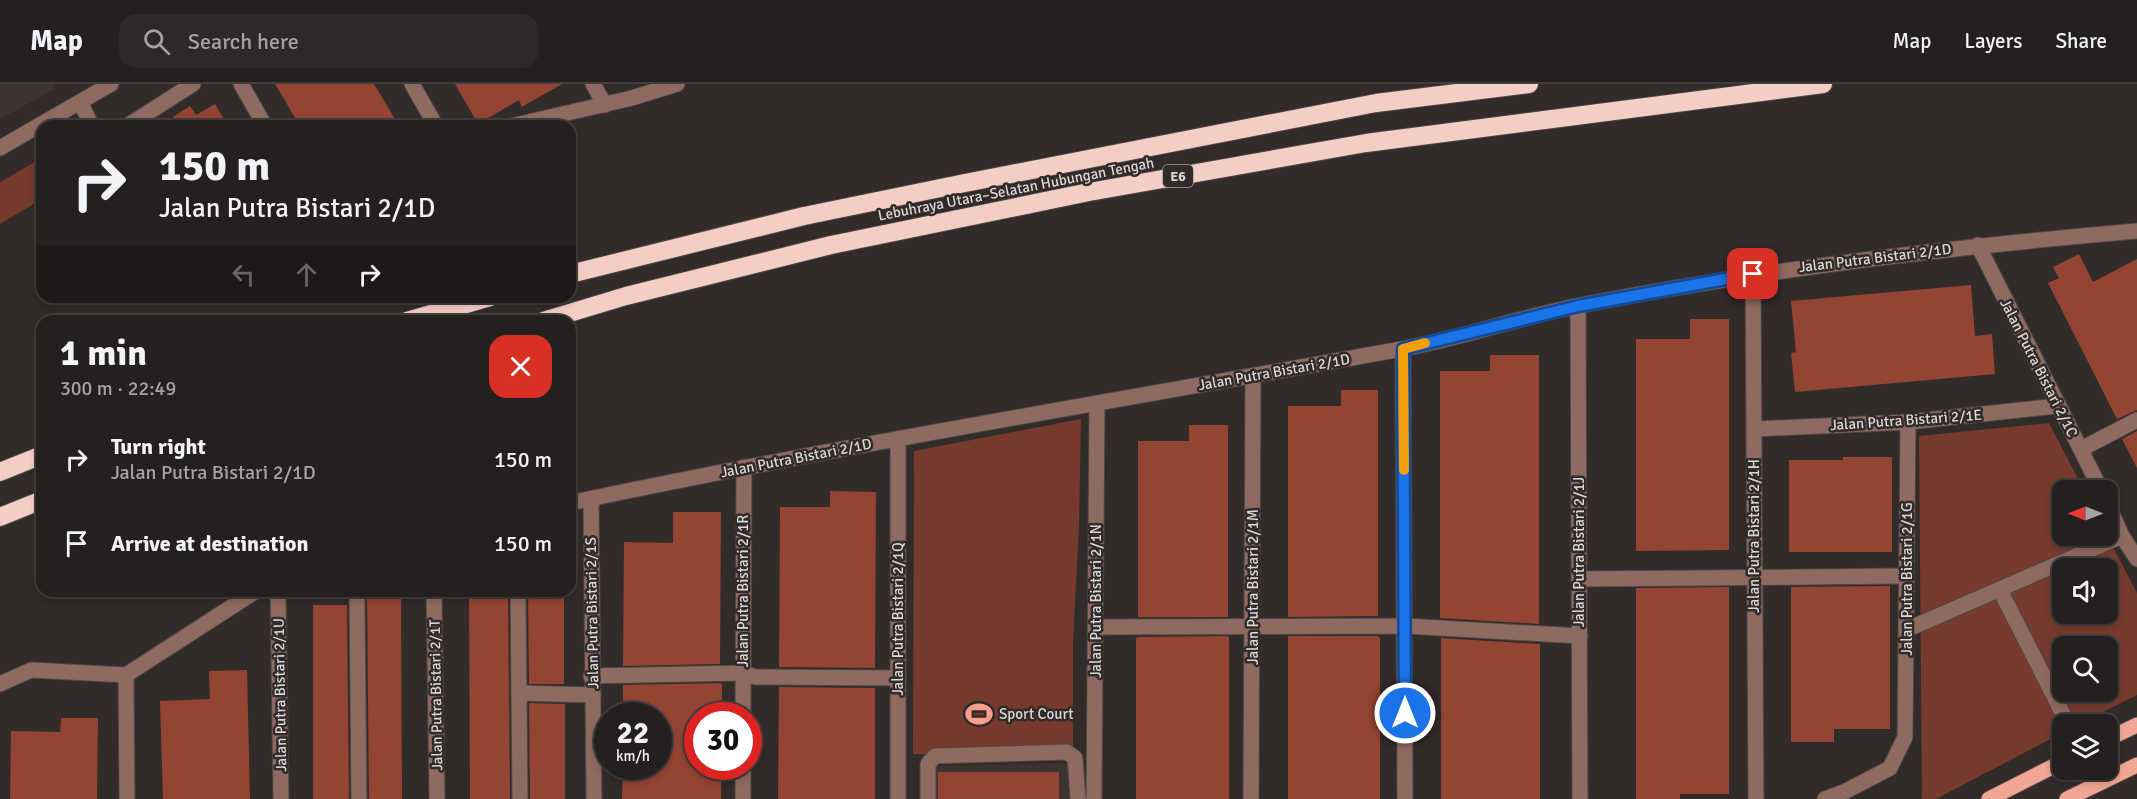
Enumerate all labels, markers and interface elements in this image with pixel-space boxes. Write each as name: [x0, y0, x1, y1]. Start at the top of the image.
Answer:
search box: [119, 14, 539, 68]
text: Map: [30, 24, 83, 58]
icon: search: [140, 25, 173, 58]
text: Search here: [188, 28, 299, 55]
text: Map: [1893, 28, 1931, 54]
text: Layers: [1964, 28, 2022, 54]
text: Share: [2055, 28, 2107, 54]
text: 150 m: [159, 141, 270, 192]
icon: right: [60, 144, 138, 222]
street label: Lebuhraya Utara–Selatan Hubungan Tengah: [876, 153, 1156, 225]
road number: E6: [1163, 165, 1193, 187]
text: Jalan Putra Bistari 2/1D: [159, 192, 435, 225]
street label: Jalan Putra Bistari 2/1D: [1798, 240, 1952, 276]
pin: [1727, 248, 1778, 299]
icon: arrive: [1736, 257, 1769, 290]
icon: left: [227, 258, 260, 291]
icon: ahead: [290, 258, 323, 291]
icon: right: [353, 258, 386, 291]
street label: Jalan Putra Bistari 2/1C: [1996, 296, 2082, 440]
text: 1 min: [60, 331, 147, 376]
button: close: [489, 335, 552, 398]
street label: Jalan Putra Bistari 2/1D: [1197, 350, 1351, 394]
text: 300 m · 22:49: [60, 376, 176, 401]
street label: Jalan Putra Bistari 2/1E: [1829, 406, 1983, 434]
text: Turn right: [111, 433, 206, 460]
street label: Jalan Putra Bistari 2/1D: [719, 435, 873, 481]
icon: right: [60, 443, 93, 476]
text: 150 m: [494, 446, 552, 473]
street label: Jalan Putra Bistari 2/1H: [1745, 459, 1763, 613]
text: Jalan Putra Bistari 2/1D: [111, 460, 316, 485]
street label: Jalan Putra Bistari 2/1J: [1570, 477, 1588, 627]
north arrow: [2052, 480, 2118, 546]
map controls: [2052, 480, 2118, 780]
street label: Jalan Putra Bistari 2/1G: [1898, 502, 1916, 656]
street label: Jalan Putra Bistari 2/1M: [1244, 509, 1262, 665]
street label: Jalan Putra Bistari 2/1R: [734, 515, 752, 667]
street label: Jalan Putra Bistari 2/1N: [1087, 524, 1105, 678]
icon: arrive: [60, 527, 93, 560]
text: Arrive at destination: [111, 530, 308, 557]
text: 150 m: [494, 530, 552, 557]
street label: Jalan Putra Bistari 2/1S: [582, 537, 602, 689]
street label: Jalan Putra Bistari 2/1Q: [889, 542, 907, 696]
button: sound: [2052, 558, 2118, 624]
street label: Jalan Putra Bistari 2/1U: [270, 618, 290, 772]
street label: Jalan Putra Bistari 2/1T: [426, 619, 446, 771]
button: search: [2052, 636, 2118, 702]
position arrow: [1373, 681, 1437, 745]
sports icon: Sport Court: [964, 699, 994, 729]
speed limit sign: 30: [684, 702, 762, 780]
place label: Sport Court: [999, 705, 1074, 723]
button: layers: [2052, 714, 2118, 780]
text: 22: [617, 715, 649, 752]
text: km/h: [616, 747, 650, 765]

